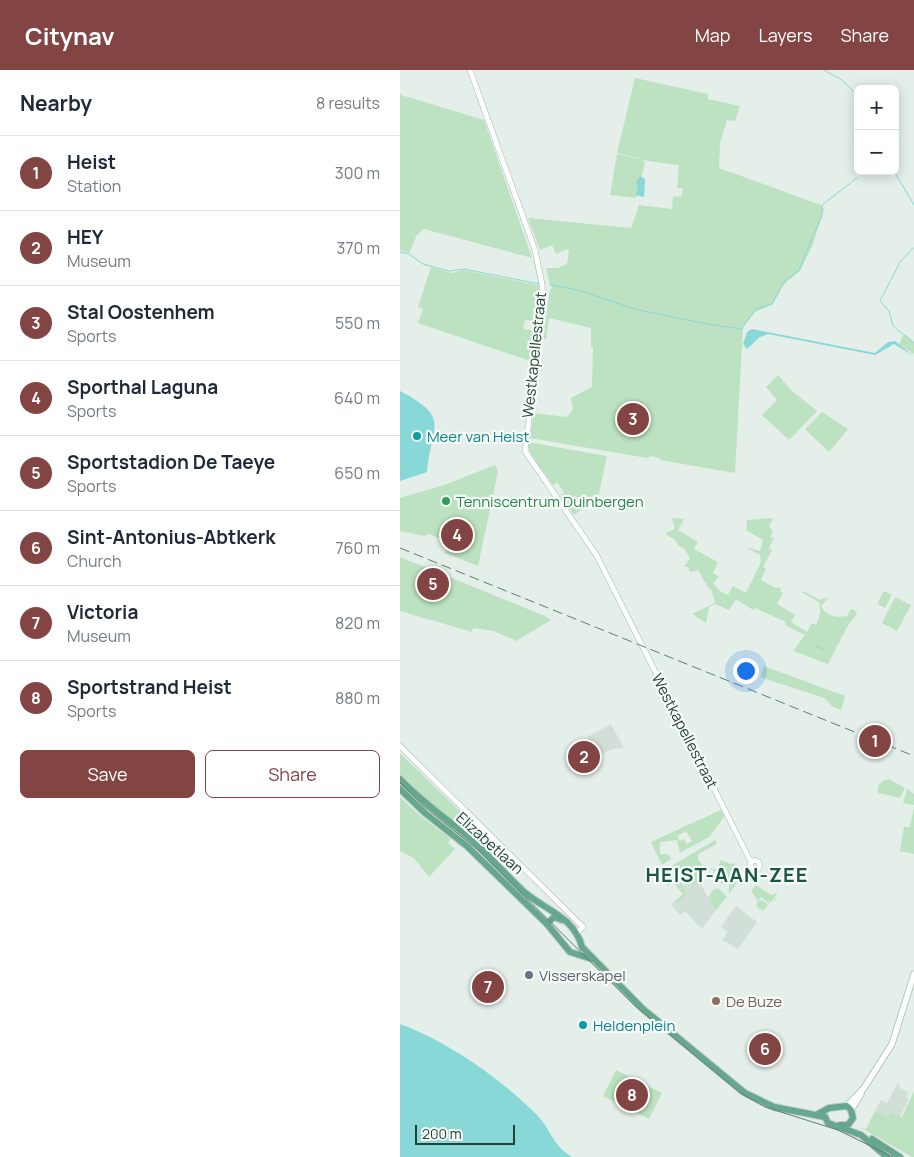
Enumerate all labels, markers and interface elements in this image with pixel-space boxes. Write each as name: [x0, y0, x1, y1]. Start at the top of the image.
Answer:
text: Citynav: [25, 19, 115, 52]
text: Map: [695, 23, 730, 47]
text: Layers: [758, 23, 812, 47]
text: Share: [840, 23, 889, 47]
map controls: [854, 85, 899, 175]
button: +: [854, 85, 899, 130]
text: Nearby: [20, 89, 92, 117]
text: 8 results: [316, 92, 380, 114]
button: −: [854, 130, 899, 175]
text: Heist: [67, 149, 116, 175]
text: 1: [32, 162, 40, 184]
text: 300 m: [335, 162, 380, 184]
text: Station: [67, 175, 121, 197]
text: HEY: [67, 224, 103, 250]
text: 2: [31, 237, 41, 259]
text: 370 m: [337, 237, 380, 259]
text: Museum: [67, 250, 131, 272]
street label: Westkapellestraat: [517, 291, 551, 419]
text: Stal Oostenhem: [67, 299, 215, 325]
text: 3: [31, 312, 41, 334]
text: 550 m: [335, 312, 380, 334]
text: Sports: [67, 325, 116, 347]
text: Sporthal Laguna: [67, 374, 218, 400]
text: 4: [31, 387, 41, 409]
text: 640 m: [334, 387, 380, 409]
text: Sports: [67, 400, 116, 422]
pin: 3: [617, 400, 649, 438]
place label: Meer van Heist: [427, 426, 529, 447]
marker: Meer van Heist: [411, 430, 423, 442]
text: Sportstadion De Taeye: [67, 449, 275, 475]
text: 5: [31, 462, 41, 484]
text: 650 m: [334, 462, 380, 484]
text: Sports: [67, 475, 116, 497]
place label: Tenniscentrum Duinbergen: [456, 491, 644, 512]
marker: Tenniscentrum Duinbergen: [440, 495, 452, 507]
pin: 4: [441, 516, 473, 554]
text: Sint-Antonius-Abtkerk: [67, 524, 276, 550]
text: 6: [31, 537, 41, 559]
text: 760 m: [336, 537, 380, 559]
text: Church: [67, 550, 121, 572]
pin: 5: [417, 565, 449, 603]
text: Victoria: [67, 599, 138, 625]
text: 7: [32, 612, 40, 634]
text: 820 m: [335, 612, 380, 634]
text: Museum: [67, 625, 131, 647]
your location: [733, 658, 759, 684]
street label: Westkapellestraat: [647, 670, 723, 792]
text: Sportstrand Heist: [67, 674, 232, 700]
text: 8: [31, 687, 41, 709]
text: 880 m: [335, 687, 380, 709]
text: Sports: [67, 700, 116, 722]
pin: 1: [859, 722, 891, 760]
pin: 2: [568, 738, 600, 776]
button: Save: [20, 750, 195, 798]
button: Share: [205, 750, 380, 798]
street label: Elizabetlaan: [452, 807, 528, 879]
district label: HEIST-AAN-ZEE: [646, 861, 808, 888]
place label: Visserskapel: [539, 965, 626, 986]
pin: 7: [472, 968, 504, 1006]
marker: Visserskapel: [523, 969, 535, 981]
place label: De Buze: [726, 991, 782, 1012]
marker: De Buze: [710, 995, 722, 1007]
place label: Heldenplein: [593, 1015, 676, 1036]
marker: Heldenplein: [577, 1019, 589, 1031]
pin: 6: [749, 1030, 781, 1068]
pin: 8: [616, 1076, 648, 1114]
scale bar: [415, 1122, 515, 1145]
text: 200 m: [422, 1124, 462, 1143]

